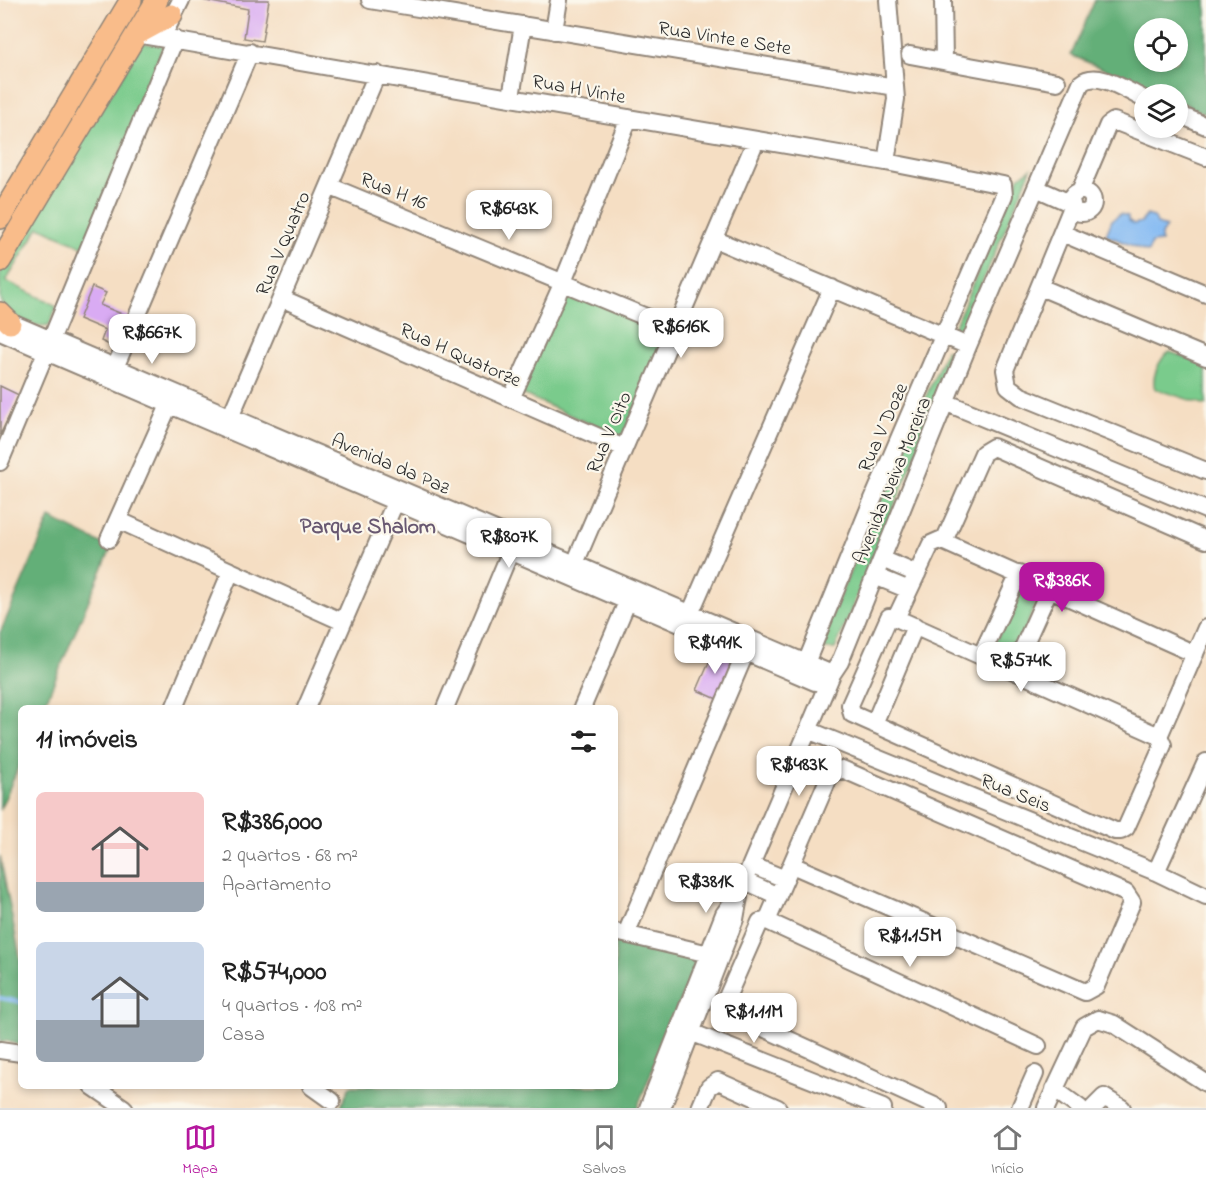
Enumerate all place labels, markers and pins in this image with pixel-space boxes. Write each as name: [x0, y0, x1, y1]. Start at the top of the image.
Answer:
pin: R$643K: [460, 190, 558, 241]
pin: R$616K: [632, 308, 730, 359]
pin: R$667K: [103, 314, 201, 365]
pin: R$807K: [460, 518, 558, 569]
pin: R$386K: [1013, 562, 1111, 613]
pin: R$491K: [666, 624, 764, 675]
pin: R$574K: [972, 642, 1070, 693]
pin: R$483K: [750, 746, 848, 797]
pin: R$381K: [657, 863, 755, 914]
pin: R$1.15M: [855, 917, 965, 968]
pin: R$1.11M: [699, 993, 809, 1044]

